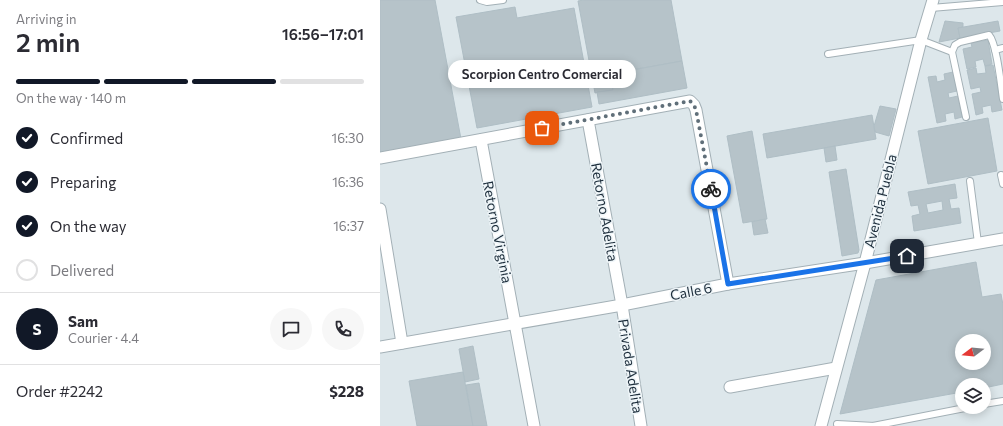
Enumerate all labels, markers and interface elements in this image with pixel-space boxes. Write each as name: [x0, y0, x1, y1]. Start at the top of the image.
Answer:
text: Arriving in: [16, 11, 76, 27]
text: 16:56–17:01: [282, 25, 364, 43]
text: 2 min: [16, 26, 80, 57]
callout: Scorpion Centro Comercial: [448, 60, 636, 88]
text: Scorpion Centro Comercial: [462, 66, 622, 82]
text: On the way · 140 m: [16, 90, 126, 106]
pin: [525, 111, 559, 145]
icon: bag: [531, 117, 553, 139]
icon: check: [16, 127, 38, 149]
text: Confirmed: [50, 129, 123, 147]
text: 16:30: [332, 130, 364, 146]
street label: Avenida Puebla: [860, 152, 900, 250]
street label: Retorno Adelita: [588, 161, 622, 263]
courier: [691, 169, 731, 209]
icon: check: [16, 171, 38, 193]
text: Preparing: [50, 173, 116, 191]
text: 16:36: [332, 174, 364, 190]
icon: bike: [700, 178, 722, 200]
street label: Retorno Virginia: [480, 179, 516, 285]
icon: check: [16, 215, 38, 237]
text: On the way: [50, 217, 127, 235]
text: 16:37: [333, 218, 364, 234]
pin: [890, 239, 924, 273]
icon: home: [896, 245, 918, 267]
text: Delivered: [50, 261, 114, 279]
street label: Calle 6: [668, 279, 714, 303]
button: chat: [270, 308, 312, 350]
button: phone: [322, 308, 364, 350]
text: Sam: [68, 312, 98, 330]
street label: Privada Adelita: [615, 318, 647, 414]
text: S: [32, 320, 42, 338]
text: Courier · 4.4: [68, 330, 139, 346]
north arrow: [955, 334, 991, 370]
map controls: [955, 334, 991, 414]
button: layers: [955, 378, 991, 414]
text: Order #2242: [16, 382, 103, 400]
text: $228: [329, 382, 364, 400]

